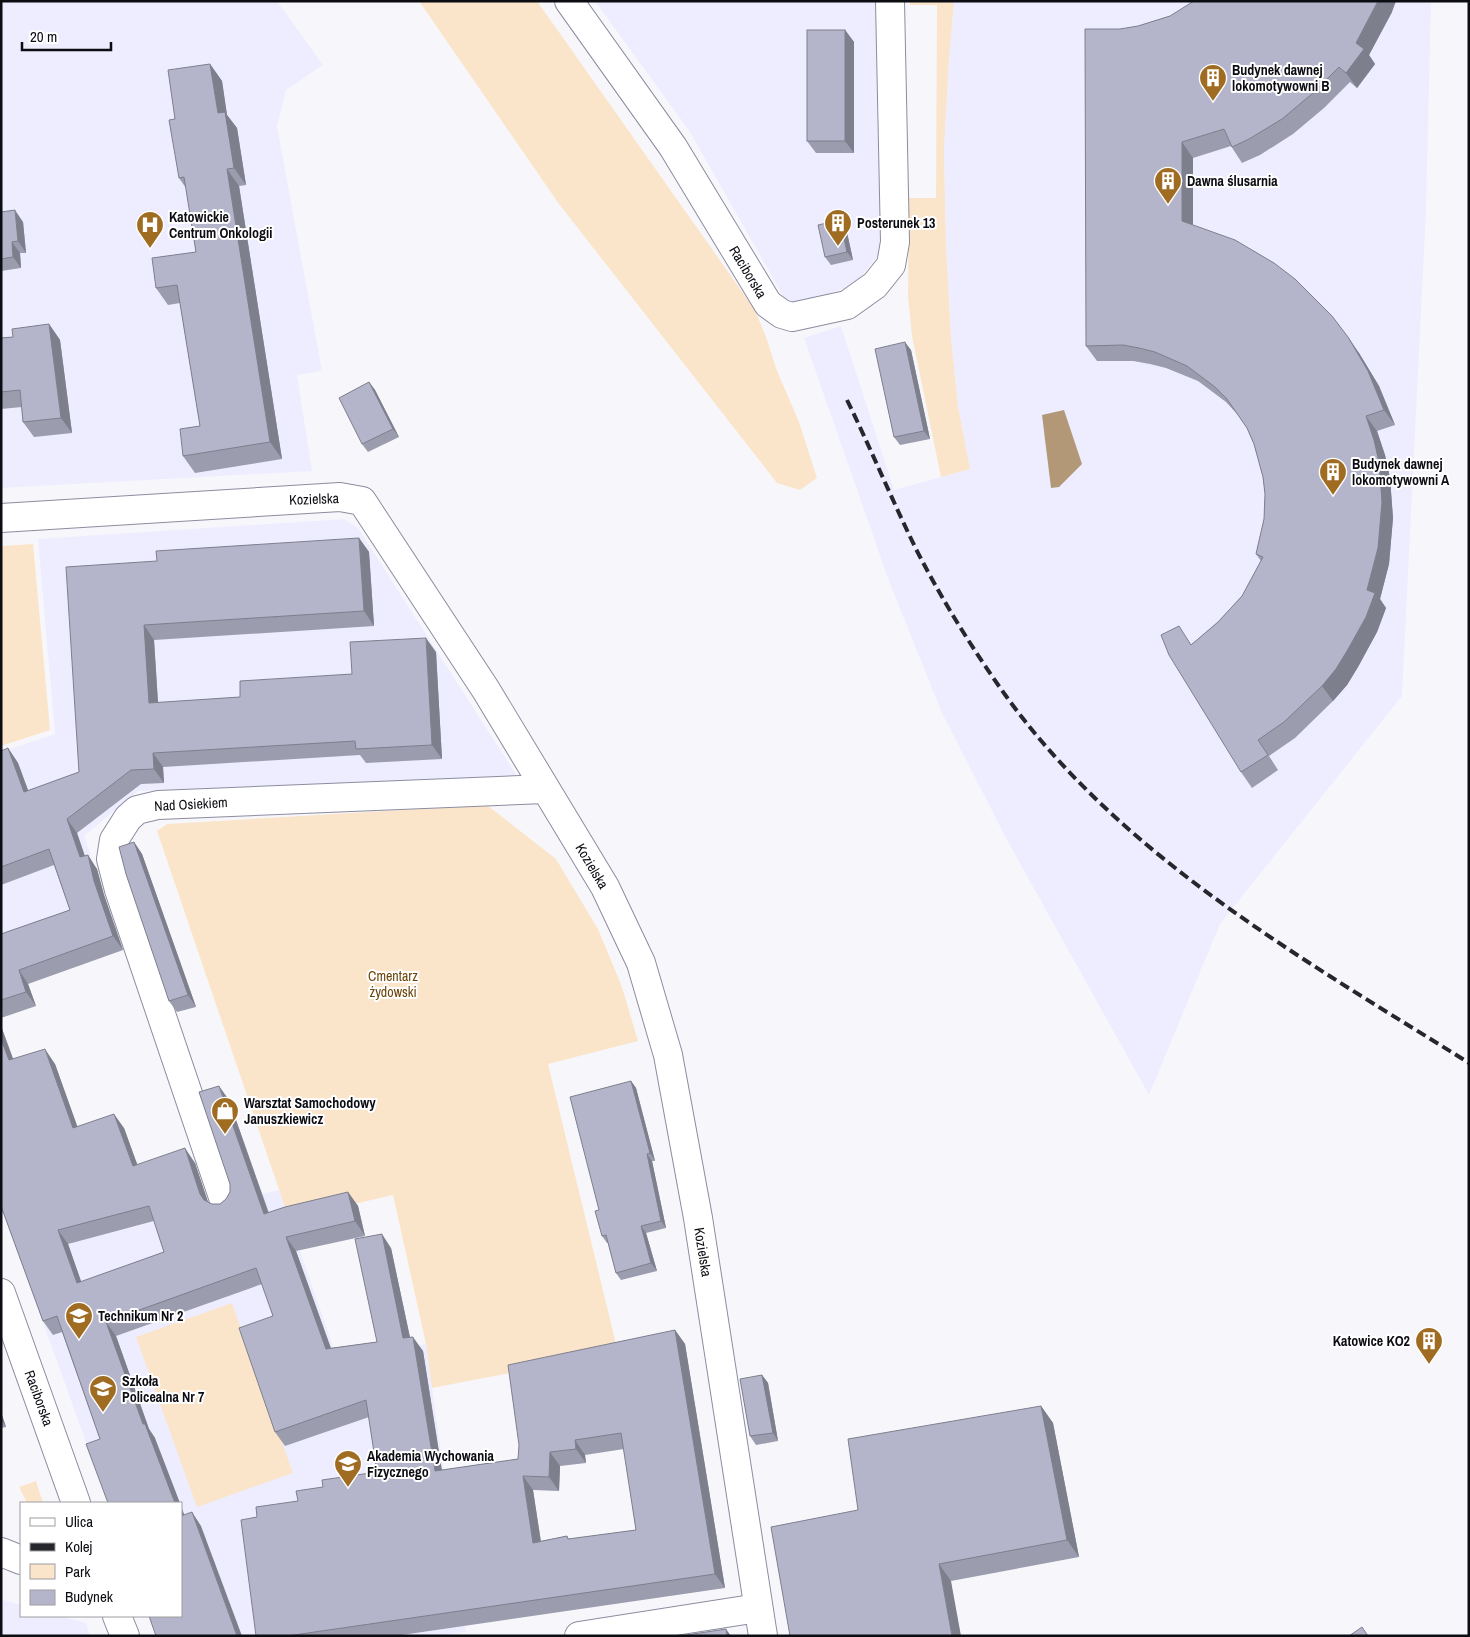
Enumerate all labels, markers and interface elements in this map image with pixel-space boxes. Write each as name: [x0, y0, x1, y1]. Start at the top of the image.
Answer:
scale bar: [22, 20, 111, 52]
text: 20 m: [30, 26, 57, 47]
place label: Budynek dawnej lokomotywowni B: [1232, 61, 1330, 95]
building icon: Budynek dawnej lokomotywowni B: [1198, 63, 1228, 102]
building icon: Dawna ślusarnia: [1153, 166, 1183, 205]
place label: Dawna ślusarnia: [1187, 172, 1278, 190]
place label: Katowickie Centrum Onkologii: [169, 208, 272, 242]
building icon: Posterunek 13: [823, 208, 853, 247]
hospital icon: Katowickie Centrum Onkologii: [135, 210, 165, 249]
place label: Posterunek 13: [857, 214, 935, 232]
street label: Raciborska: [725, 242, 771, 302]
place label: Budynek dawnej lokomotywowni A: [1352, 455, 1450, 489]
building icon: Budynek dawnej lokomotywowni A: [1318, 457, 1348, 496]
street label: Kozielska: [289, 489, 340, 509]
street label: Nad Osiekiem: [154, 793, 228, 815]
street label: Kozielska: [571, 840, 613, 892]
park label: Cmentarz żydowski: [368, 967, 418, 1001]
place label: Warsztat Samochodowy Januszkiewicz: [244, 1094, 376, 1128]
shop icon: Warsztat Samochodowy Januszkiewicz: [210, 1096, 240, 1135]
street label: Kozielska: [690, 1226, 716, 1279]
school or university icon: Technikum Nr 2: [64, 1301, 94, 1340]
place label: Technikum Nr 2: [98, 1307, 183, 1325]
building icon: Katowice KO2: [1414, 1326, 1444, 1365]
place label: Katowice KO2: [1333, 1332, 1410, 1350]
street label: Raciborska: [21, 1368, 58, 1429]
place label: Szkoła Policealna Nr 7: [122, 1372, 205, 1406]
school or university icon: Szkoła Policealna Nr 7: [88, 1374, 118, 1413]
place label: Akademia Wychowania Fizycznego: [367, 1447, 494, 1481]
school or university icon: Akademia Wychowania Fizycznego: [333, 1449, 363, 1488]
legend: [20, 1502, 182, 1617]
text: Ulica: [65, 1511, 93, 1532]
text: Kolej: [65, 1536, 92, 1557]
text: Park: [65, 1561, 91, 1582]
text: Budynek: [65, 1586, 114, 1607]

